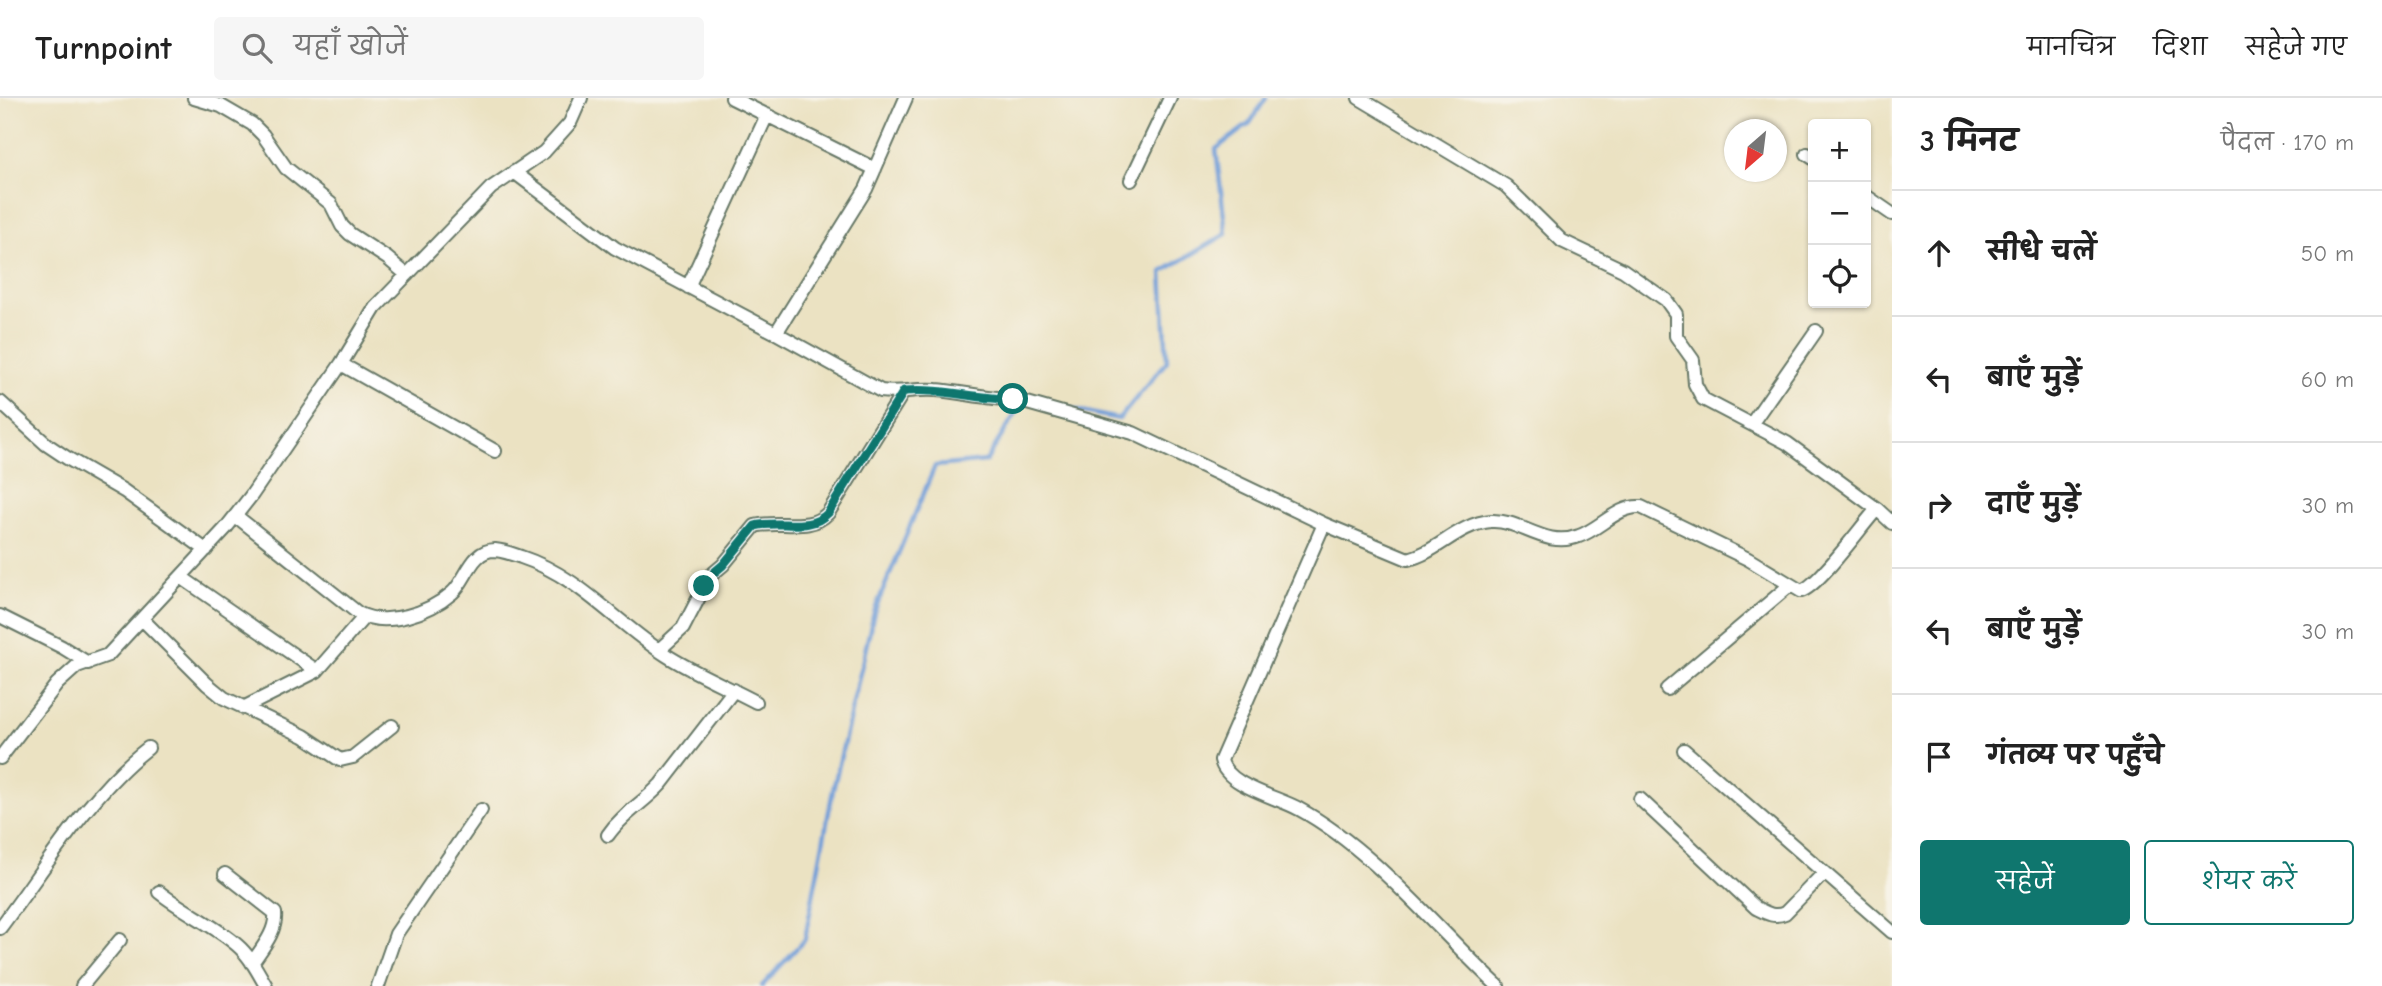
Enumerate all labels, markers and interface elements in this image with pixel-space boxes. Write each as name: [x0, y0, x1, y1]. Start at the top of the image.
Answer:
search box: [214, 17, 704, 80]
text: Turnpoint: [35, 29, 172, 67]
icon: search: [238, 29, 276, 67]
text: यहाँ खोजें: [294, 32, 407, 62]
text: मानचित्र: [2027, 33, 2115, 61]
text: दिशा: [2153, 33, 2207, 61]
text: सहेजे गए: [2245, 33, 2347, 61]
north arrow: [1724, 119, 1787, 182]
map controls: [1808, 119, 1871, 308]
button: +: [1808, 119, 1871, 182]
text: 3 मिनट: [1920, 124, 2018, 159]
text: पैदल · 170 m: [2221, 129, 2354, 156]
button: −: [1808, 182, 1871, 245]
icon: ahead: [1920, 234, 1958, 272]
text: सीधे चलें: [1987, 237, 2096, 267]
text: 50 m: [2301, 240, 2354, 267]
button: locate: [1808, 245, 1871, 308]
icon: left: [1920, 360, 1958, 398]
text: बाएँ मुड़ें: [1987, 363, 2081, 393]
text: 60 m: [2301, 366, 2354, 393]
route start: [997, 383, 1028, 414]
icon: right: [1920, 486, 1958, 524]
text: दाएँ मुड़ें: [1987, 489, 2080, 519]
text: 30 m: [2302, 492, 2354, 519]
route end: [688, 570, 719, 601]
icon: left: [1920, 612, 1958, 650]
text: बाएँ मुड़ें: [1987, 615, 2081, 645]
text: 30 m: [2302, 618, 2354, 645]
icon: arrive: [1920, 738, 1958, 776]
text: गंतव्य पर पहुँचे: [1987, 741, 2164, 771]
button: सहेजें: [1920, 840, 2130, 925]
button: शेयर करें: [2144, 840, 2354, 925]

